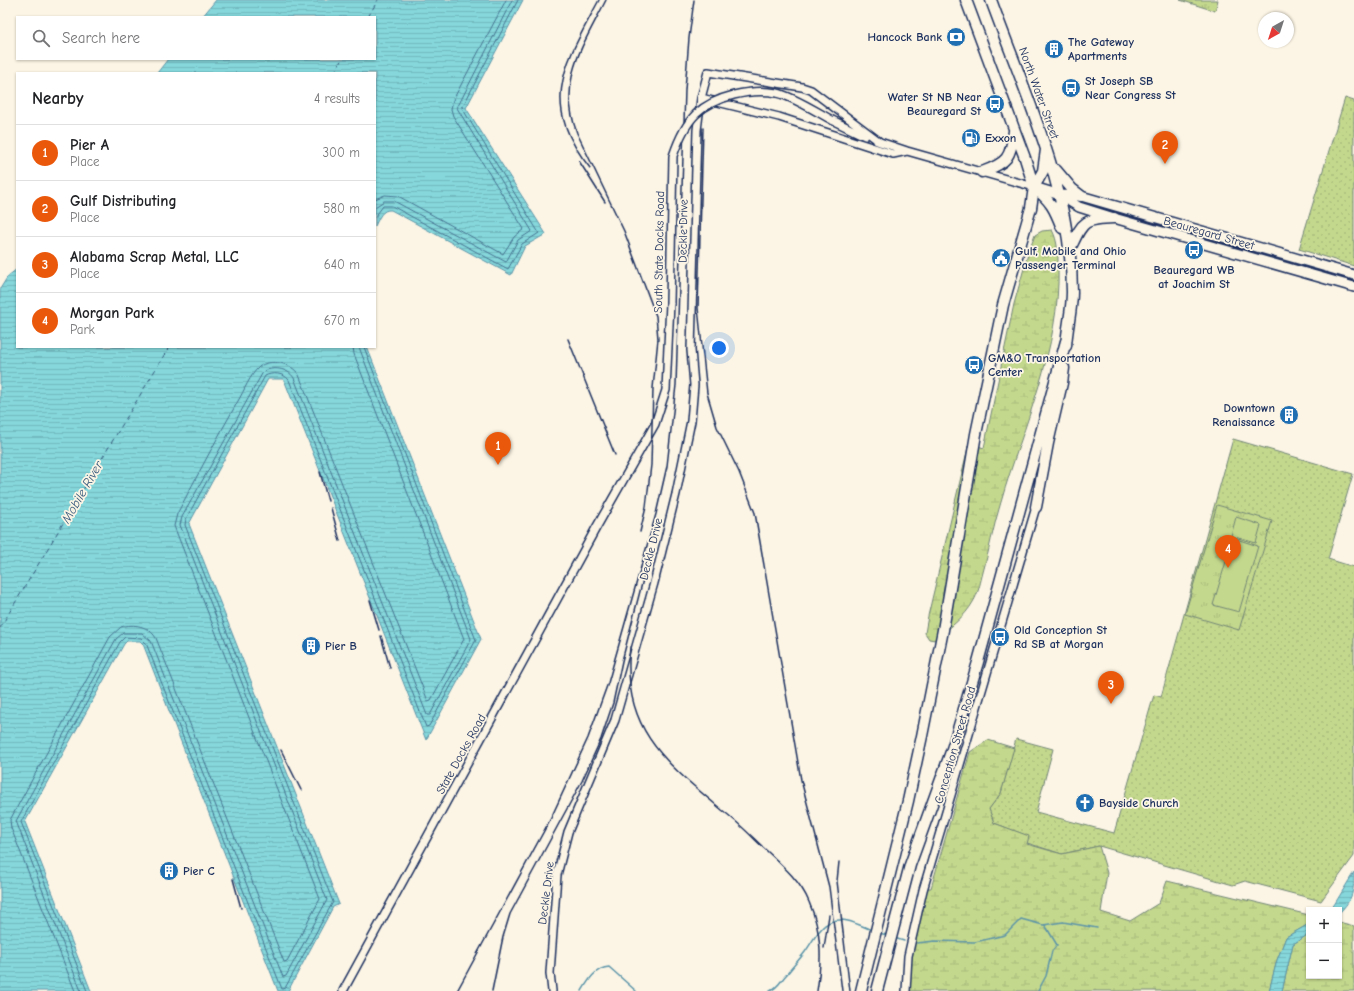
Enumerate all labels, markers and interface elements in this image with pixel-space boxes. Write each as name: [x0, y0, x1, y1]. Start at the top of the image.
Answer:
north arrow: [1258, 12, 1294, 48]
search box: [16, 16, 376, 60]
bank icon: Hancock Bank: [945, 26, 967, 48]
icon: search: [30, 27, 52, 49]
text: Search here: [62, 29, 140, 47]
place label: Hancock Bank: [867, 30, 942, 44]
place label: The Gateway Apartments: [1068, 35, 1134, 63]
building icon: The Gateway Apartments: [1043, 38, 1065, 60]
street label: North Water Street: [1016, 45, 1062, 141]
place label: St Joseph SB Near Congress St: [1085, 74, 1177, 102]
bus stop icon: St Joseph SB Near Congress St: [1060, 77, 1082, 99]
text: Nearby: [32, 89, 83, 108]
place label: Water St NB Near Beauregard St: [888, 90, 982, 118]
text: 4 results: [314, 91, 360, 106]
bus stop icon: Water St NB Near Beauregard St: [984, 93, 1006, 115]
fuel station icon: Exxon: [960, 127, 982, 149]
place label: Exxon: [985, 131, 1016, 145]
pin: 2: [1152, 131, 1178, 164]
text: Pier A: [70, 136, 109, 154]
text: 1: [42, 145, 48, 160]
text: 300 m: [322, 145, 360, 160]
text: Place: [70, 154, 100, 169]
street label: South State Docks Road: [651, 191, 667, 313]
text: Gulf Distributing: [70, 192, 177, 210]
street label: Deckle Drive: [675, 199, 691, 263]
text: 2: [42, 201, 48, 216]
text: 580 m: [323, 201, 360, 216]
text: Place: [70, 210, 100, 225]
street label: Beauregard Street: [1162, 213, 1257, 253]
bus stop icon: Beauregard WB at Joachim St: [1183, 239, 1205, 261]
place label: Gulf, Mobile and Ohio Passenger Terminal: [1015, 244, 1126, 272]
public building icon: Gulf, Mobile and Ohio Passenger Terminal: [990, 247, 1012, 269]
text: Alabama Scrap Metal, LLC: [70, 248, 239, 266]
text: 3: [42, 257, 48, 272]
text: 640 m: [324, 257, 360, 272]
place label: Beauregard WB at Joachim St: [1153, 263, 1235, 291]
text: Place: [70, 266, 100, 281]
text: Morgan Park: [70, 304, 154, 322]
text: 4: [42, 313, 48, 328]
text: 670 m: [324, 313, 360, 328]
text: Park: [70, 322, 95, 337]
your location: [709, 338, 729, 358]
place label: GM&O Transportation Center: [988, 351, 1101, 379]
bus stop icon: GM&O Transportation Center: [963, 354, 985, 376]
place label: Downtown Renaissance: [1212, 401, 1275, 429]
building icon: Downtown Renaissance: [1278, 404, 1300, 426]
pin: 1: [485, 432, 511, 465]
water label: Mobile River: [58, 458, 106, 527]
street label: Deckle Drive: [637, 516, 665, 582]
pin: 4: [1215, 535, 1241, 568]
place label: Old Conception St Rd SB at Morgan: [1014, 623, 1108, 651]
bus stop icon: Old Conception St Rd SB at Morgan: [989, 626, 1011, 648]
building icon: Pier B: [300, 635, 322, 657]
place label: Pier B: [325, 639, 357, 653]
pin: 3: [1098, 671, 1124, 704]
street label: Conception Street Road: [932, 685, 978, 805]
street label: State Docks Road: [433, 712, 489, 796]
church icon: Bayside Church: [1074, 792, 1096, 814]
place label: Bayside Church: [1099, 796, 1179, 810]
building icon: Pier C: [158, 860, 180, 882]
street label: Deckle Drive: [535, 861, 557, 925]
place label: Pier C: [183, 864, 215, 878]
map controls: [1306, 907, 1342, 979]
button: +: [1306, 907, 1342, 943]
button: −: [1306, 943, 1342, 979]

